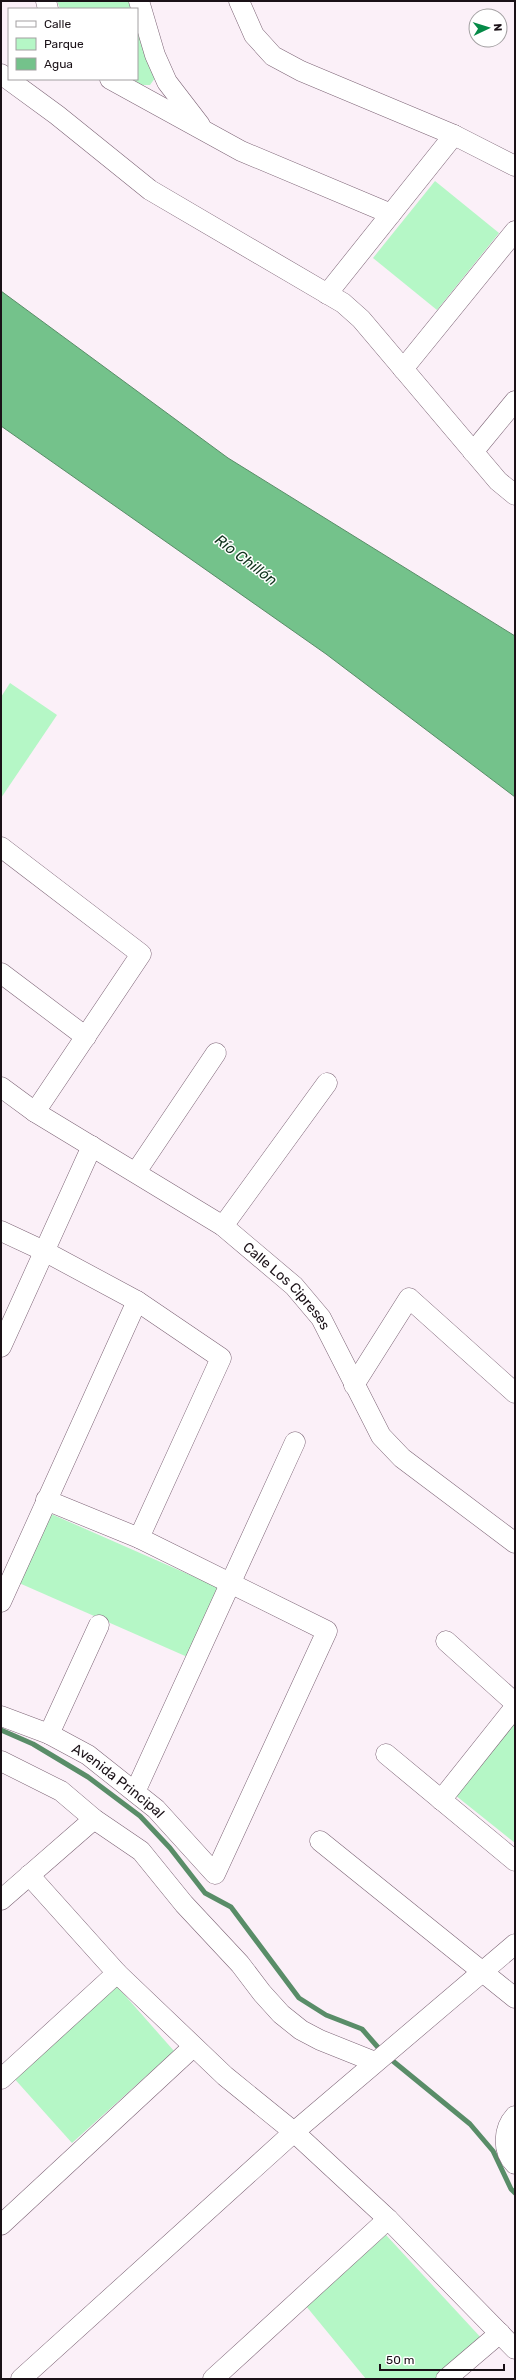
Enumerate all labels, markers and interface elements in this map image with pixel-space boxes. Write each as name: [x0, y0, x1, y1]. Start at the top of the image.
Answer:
legend: [8, 8, 138, 80]
north arrow: [468, 8, 508, 48]
text: Calle: [44, 17, 71, 31]
text: N: [491, 23, 504, 32]
text: Parque: [44, 37, 84, 51]
text: Agua: [44, 57, 73, 71]
water label: Río Chillón: [211, 531, 281, 589]
street label: Calle Los Cipreses: [240, 1238, 334, 1333]
street label: Avenida Principal: [69, 1740, 168, 1821]
scale bar: [380, 2346, 504, 2372]
text: 50 m: [386, 2353, 414, 2367]

